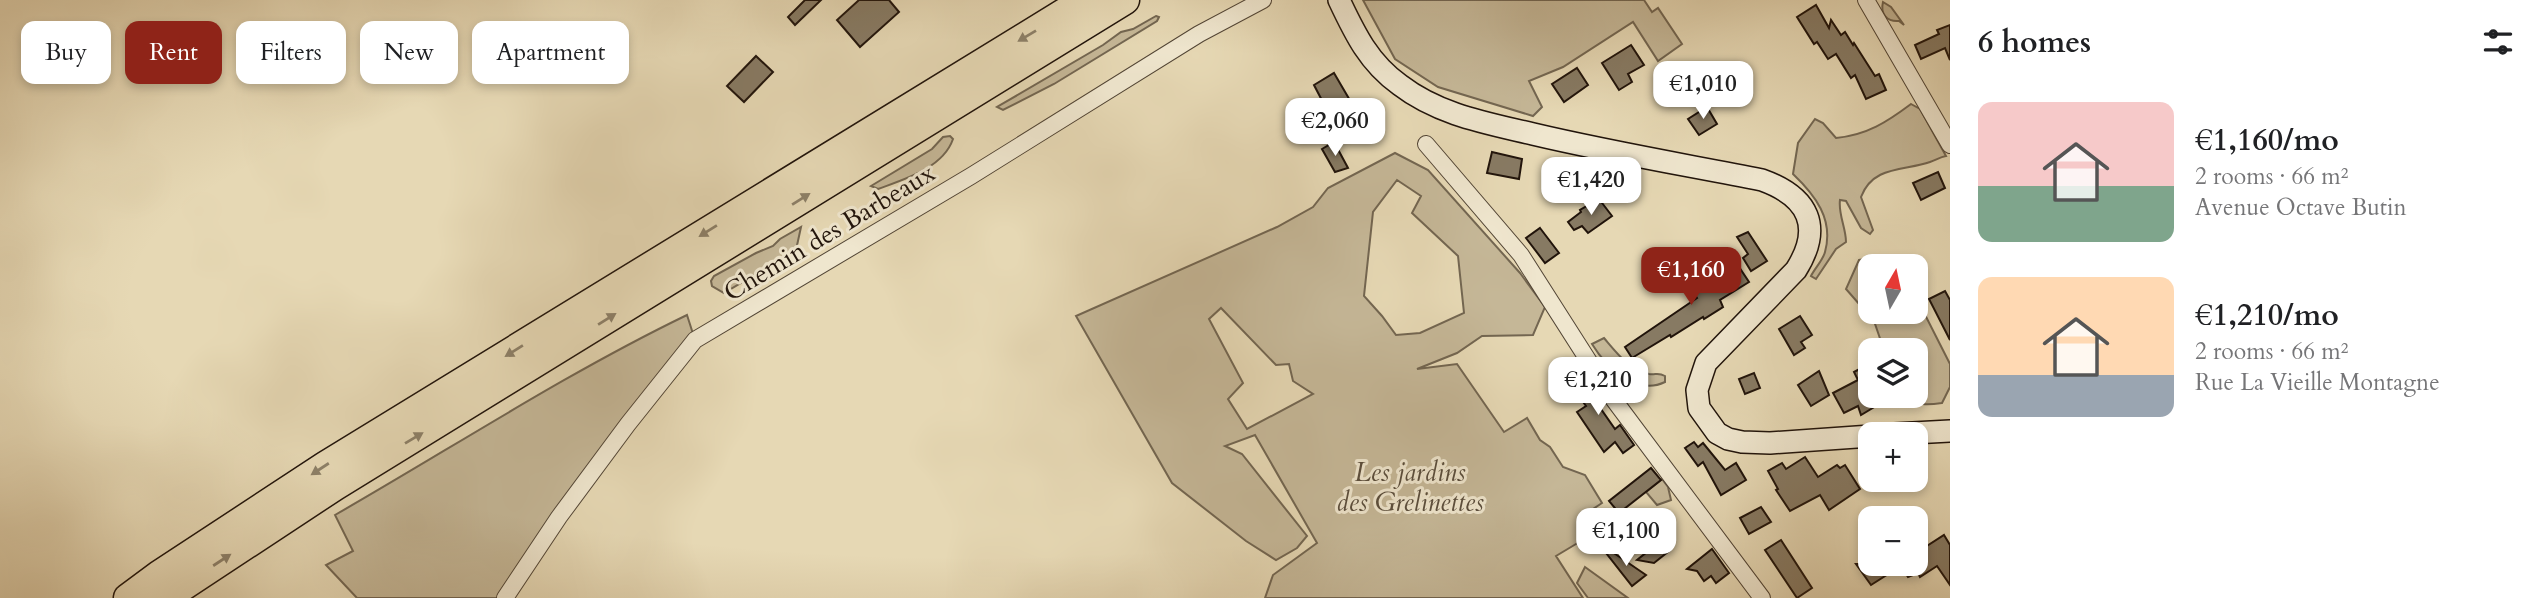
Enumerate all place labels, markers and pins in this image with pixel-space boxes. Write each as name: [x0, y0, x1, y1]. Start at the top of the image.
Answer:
pin: €1,010: [1646, 61, 1760, 121]
pin: €2,060: [1278, 99, 1392, 158]
pin: €1,420: [1534, 158, 1648, 217]
pin: €1,160: [1634, 247, 1748, 307]
pin: €1,210: [1541, 358, 1655, 417]
pin: €1,100: [1569, 508, 1683, 568]

